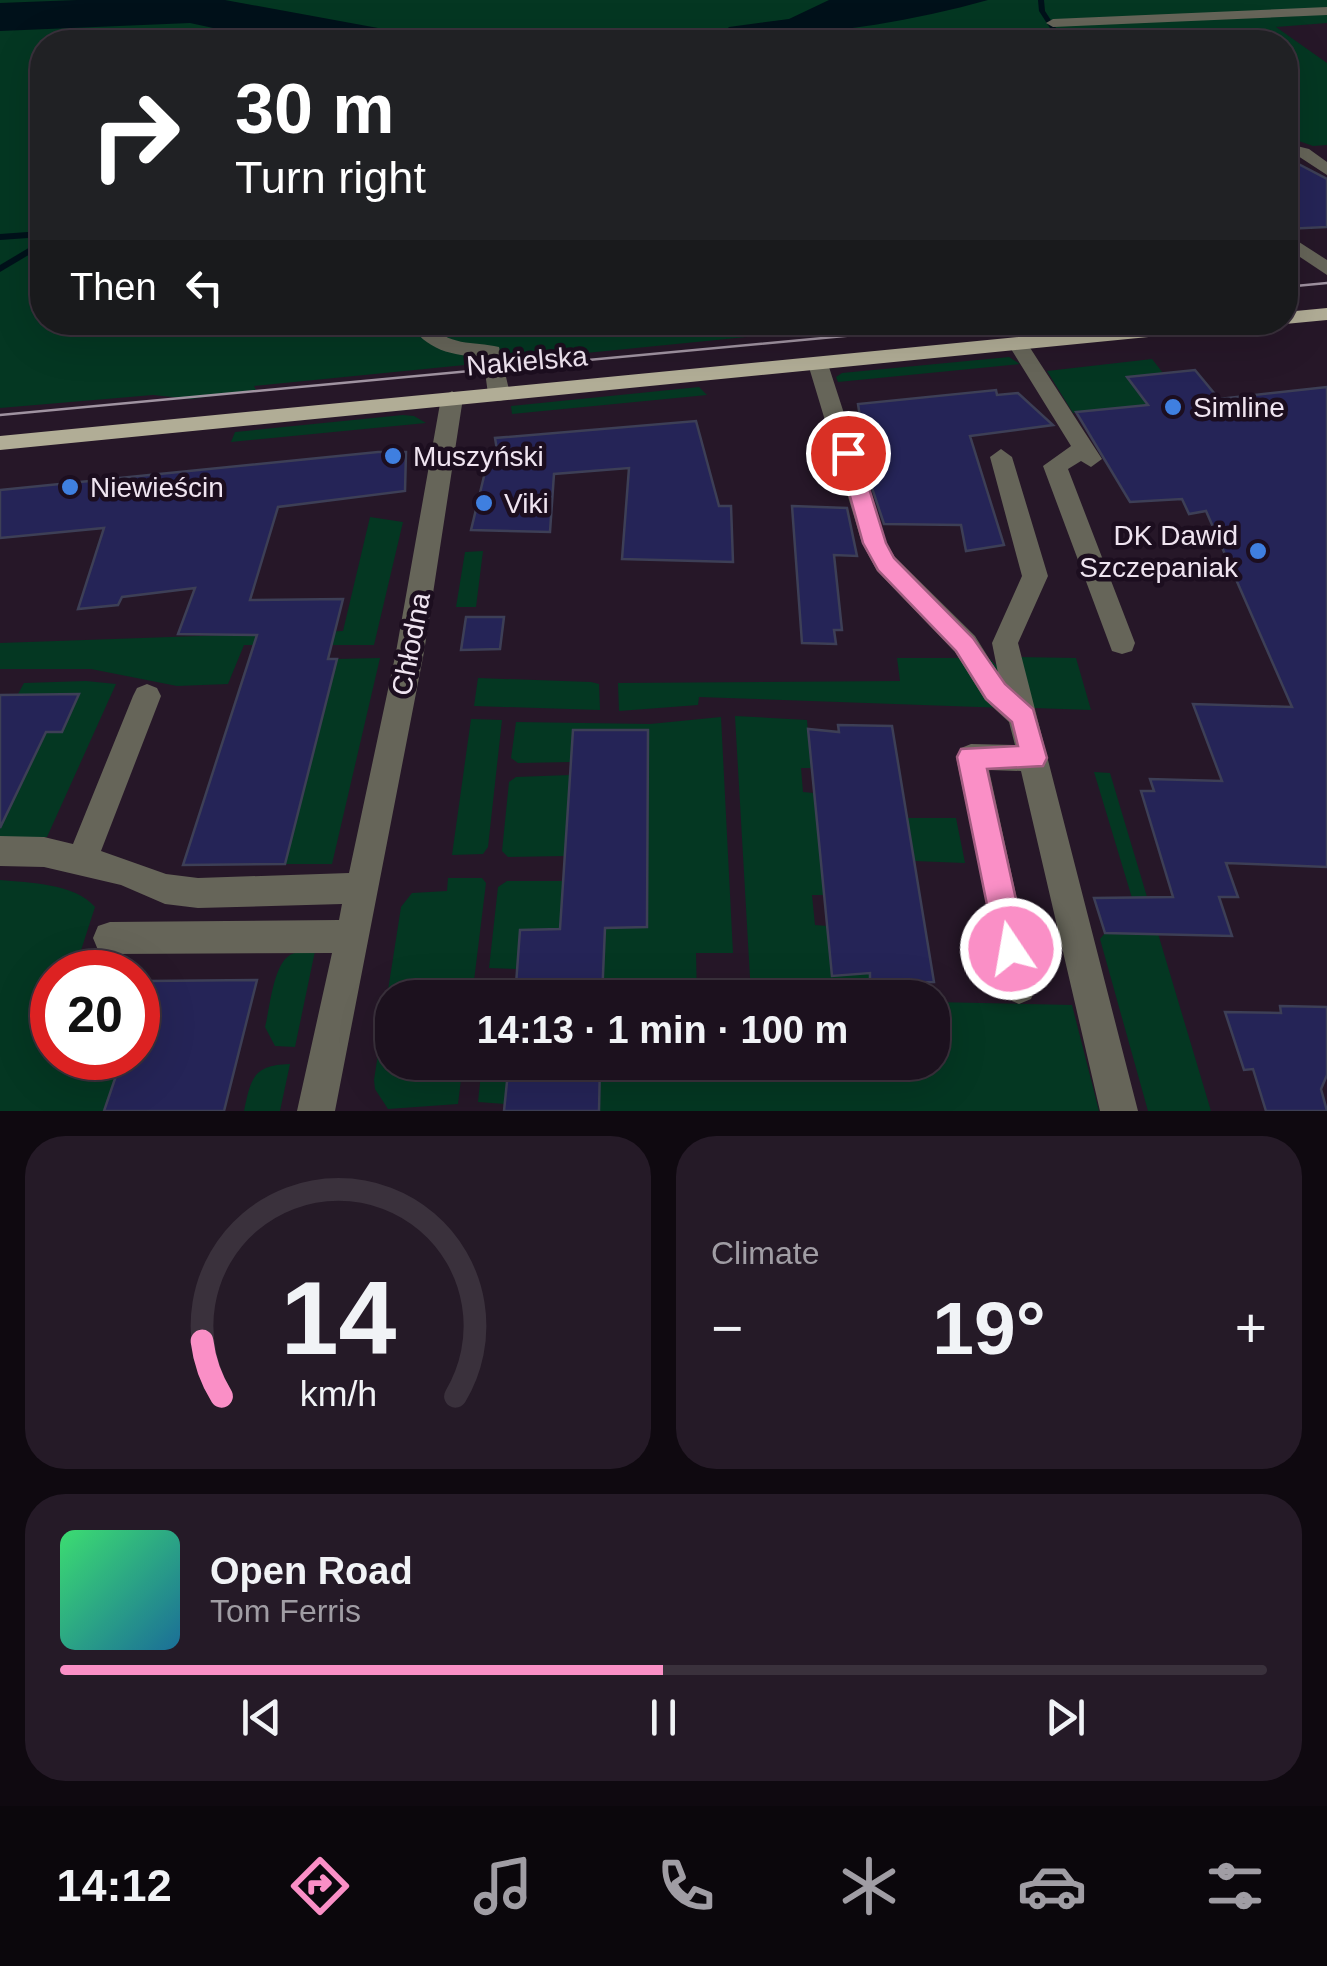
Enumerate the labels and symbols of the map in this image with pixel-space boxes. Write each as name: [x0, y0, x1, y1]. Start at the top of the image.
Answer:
street label: Nakielska: [465, 340, 589, 382]
place label: Simline: [1193, 392, 1285, 423]
marker: Simline: [1162, 396, 1184, 418]
pin: [806, 411, 891, 496]
place label: Muszyński: [413, 441, 544, 472]
marker: Muszyński: [382, 445, 404, 467]
place label: Niewieścin: [90, 472, 224, 503]
marker: Niewieścin: [59, 476, 81, 498]
place label: Viki: [504, 488, 549, 519]
marker: Viki: [473, 492, 495, 514]
place label: DK Dawid Szczepaniak: [1079, 520, 1239, 583]
marker: DK Dawid Szczepaniak: [1247, 540, 1269, 562]
street label: Chłodna: [386, 589, 436, 698]
position arrow: [959, 897, 1063, 1001]
speed limit sign: 20: [30, 950, 160, 1080]

